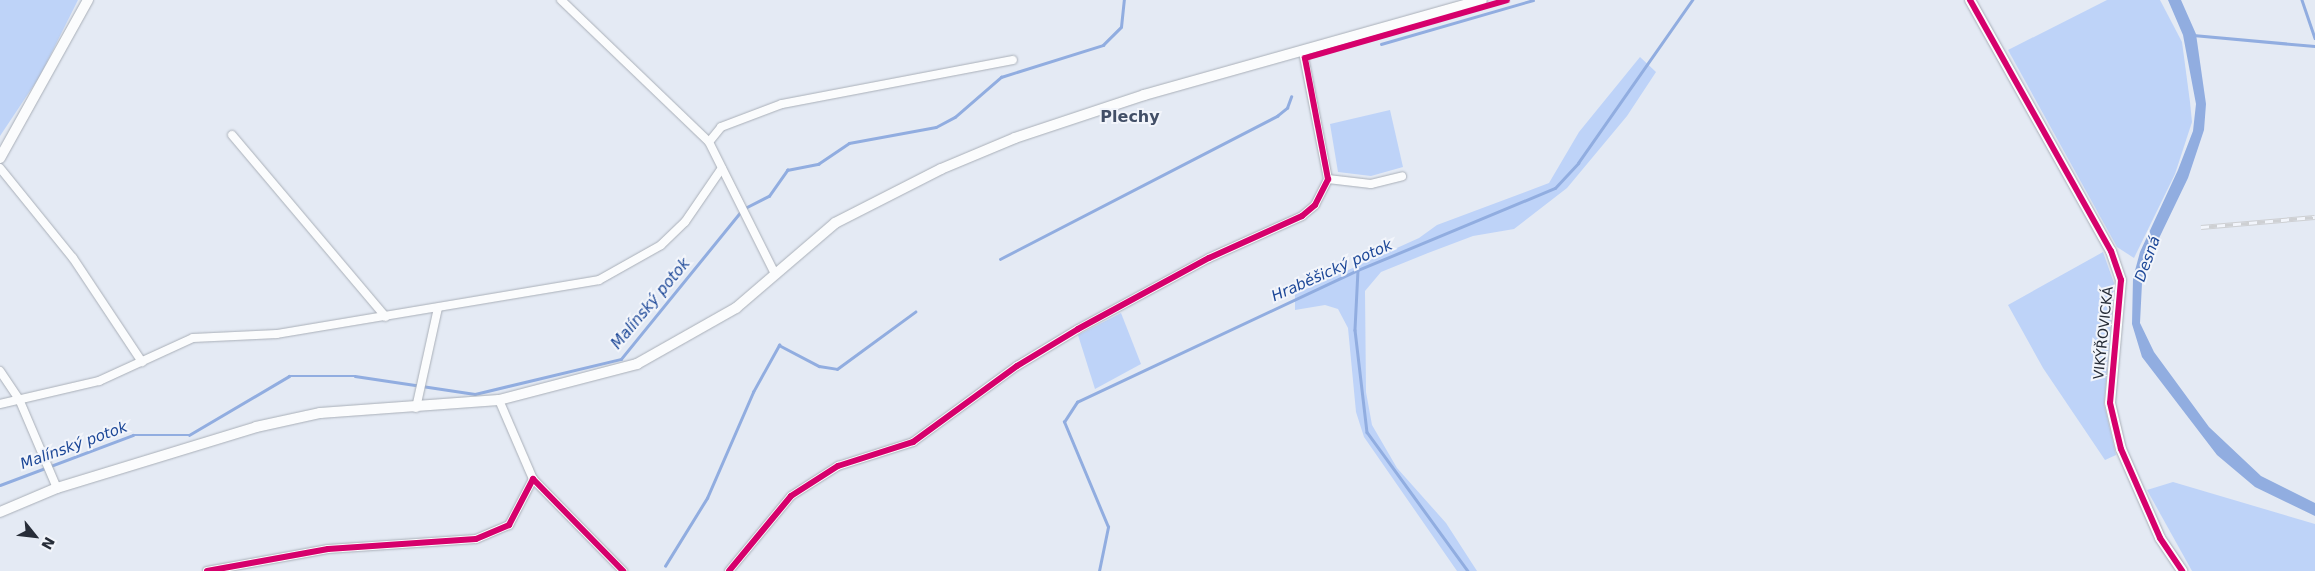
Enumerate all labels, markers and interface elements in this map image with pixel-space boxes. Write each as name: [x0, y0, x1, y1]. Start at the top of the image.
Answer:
district label: Plechy: [1100, 107, 1160, 127]
water label: Desná: [2131, 234, 2165, 284]
water label: Hraběšický potok: [1269, 236, 1395, 306]
water label: Malínský potok: [608, 255, 694, 353]
street label: VIKÝŘOVICKÁ: [2090, 286, 2116, 380]
water label: Malínský potok: [18, 418, 130, 474]
north arrow: [10, 511, 60, 561]
text: N: [38, 534, 58, 552]

